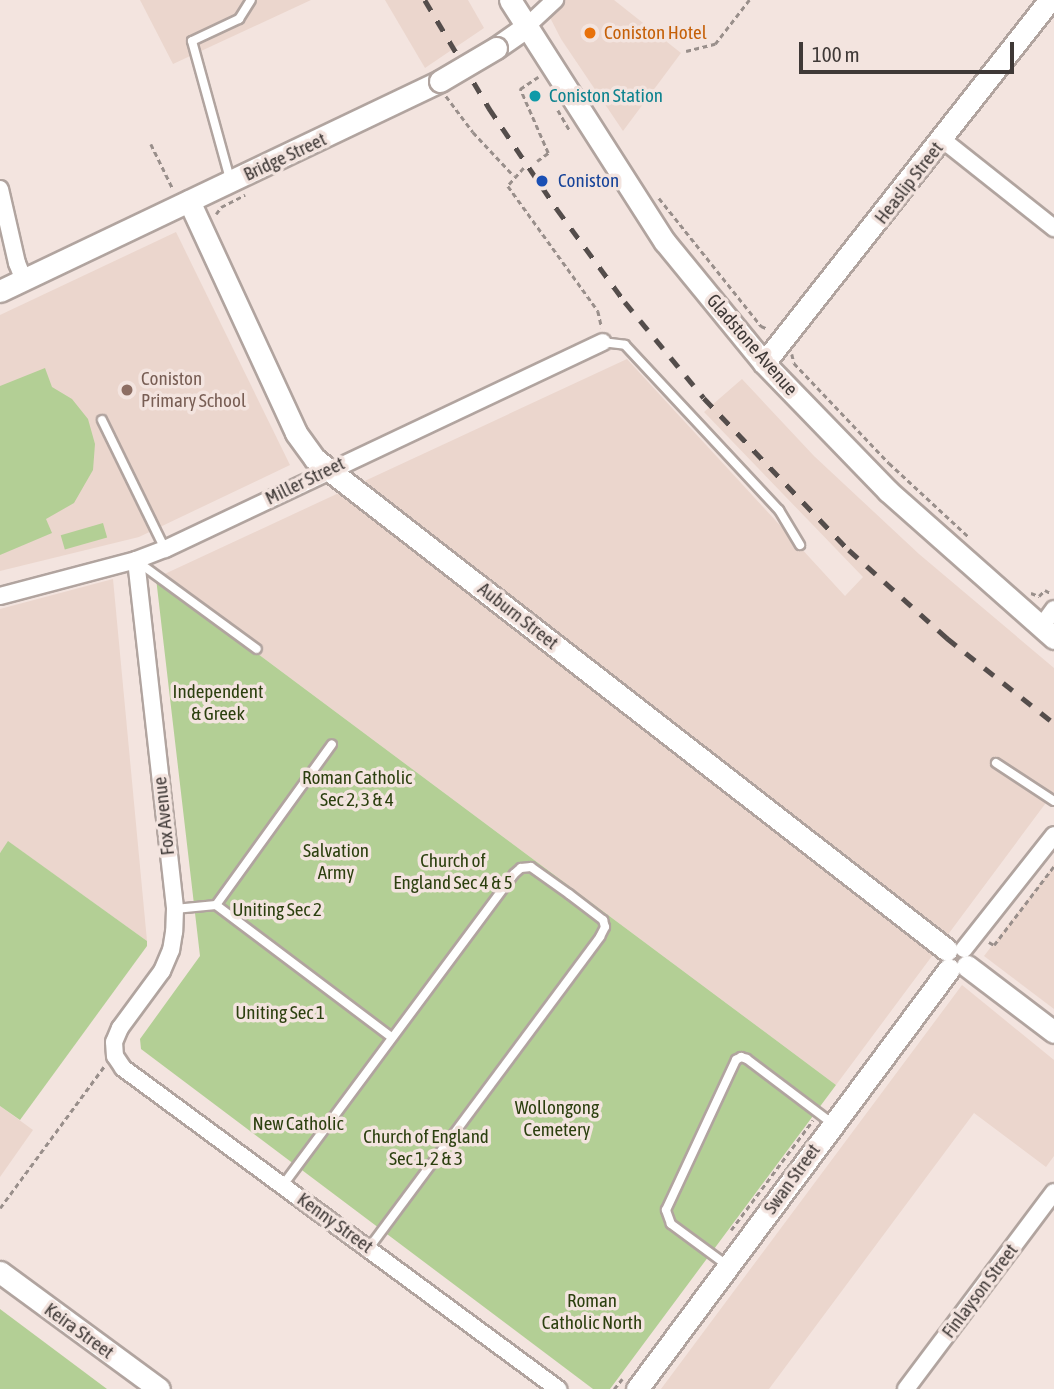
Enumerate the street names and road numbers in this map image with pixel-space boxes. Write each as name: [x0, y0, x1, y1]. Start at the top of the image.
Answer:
street label: Bridge Street: [240, 128, 330, 186]
street label: Heaslip Street: [870, 137, 948, 229]
street label: Gladstone Avenue: [702, 290, 802, 400]
street label: Miller Street: [262, 452, 348, 510]
street label: Auburn Street: [473, 578, 563, 654]
street label: Fox Avenue: [149, 776, 179, 856]
street label: Swan Street: [759, 1139, 825, 1219]
street label: Kenny Street: [293, 1188, 377, 1258]
street label: Finlayson Street: [937, 1239, 1023, 1343]
street label: Keira Street: [40, 1298, 118, 1364]

